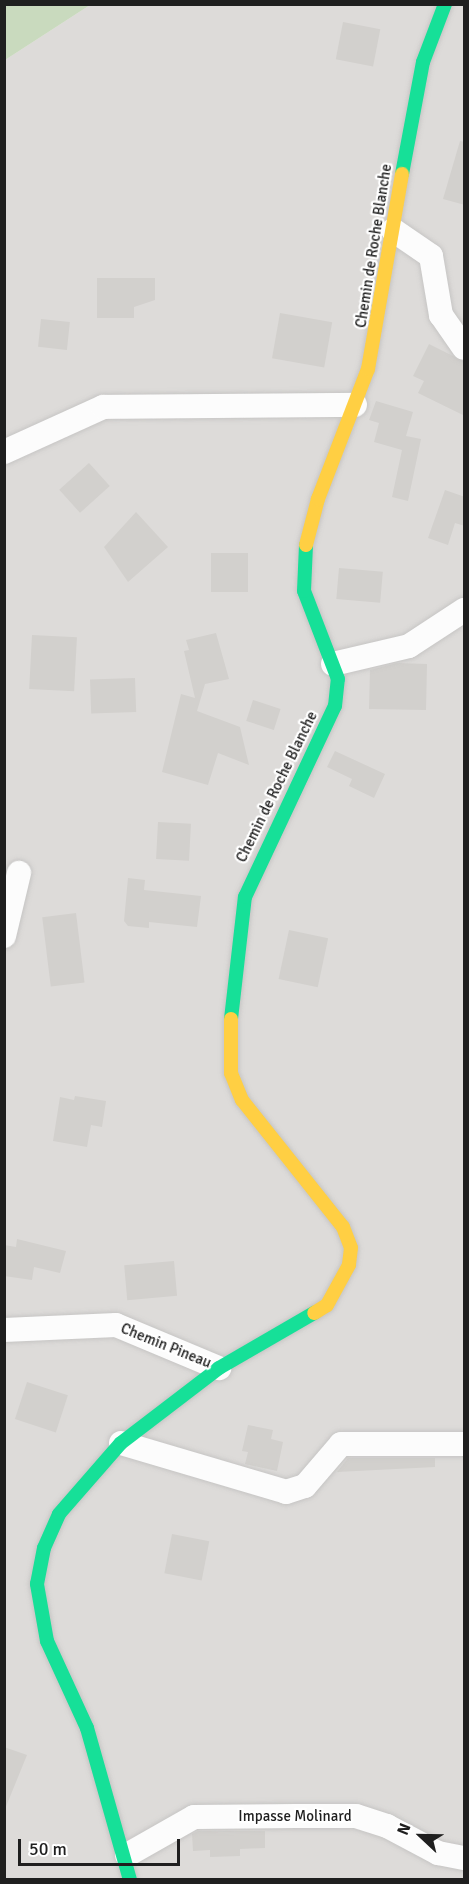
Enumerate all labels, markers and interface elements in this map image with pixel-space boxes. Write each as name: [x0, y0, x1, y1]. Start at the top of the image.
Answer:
street label: Chemin de Roche Blanche: [352, 163, 396, 329]
street label: Chemin de Roche Blanche: [233, 709, 321, 865]
street label: Chemin Pineau: [118, 1320, 214, 1372]
north arrow: [391, 1806, 451, 1866]
street label: Impasse Molinard: [238, 1808, 352, 1826]
text: N: [393, 1820, 416, 1838]
scale bar: [21, 1827, 183, 1865]
text: 50 m: [29, 1838, 67, 1860]

